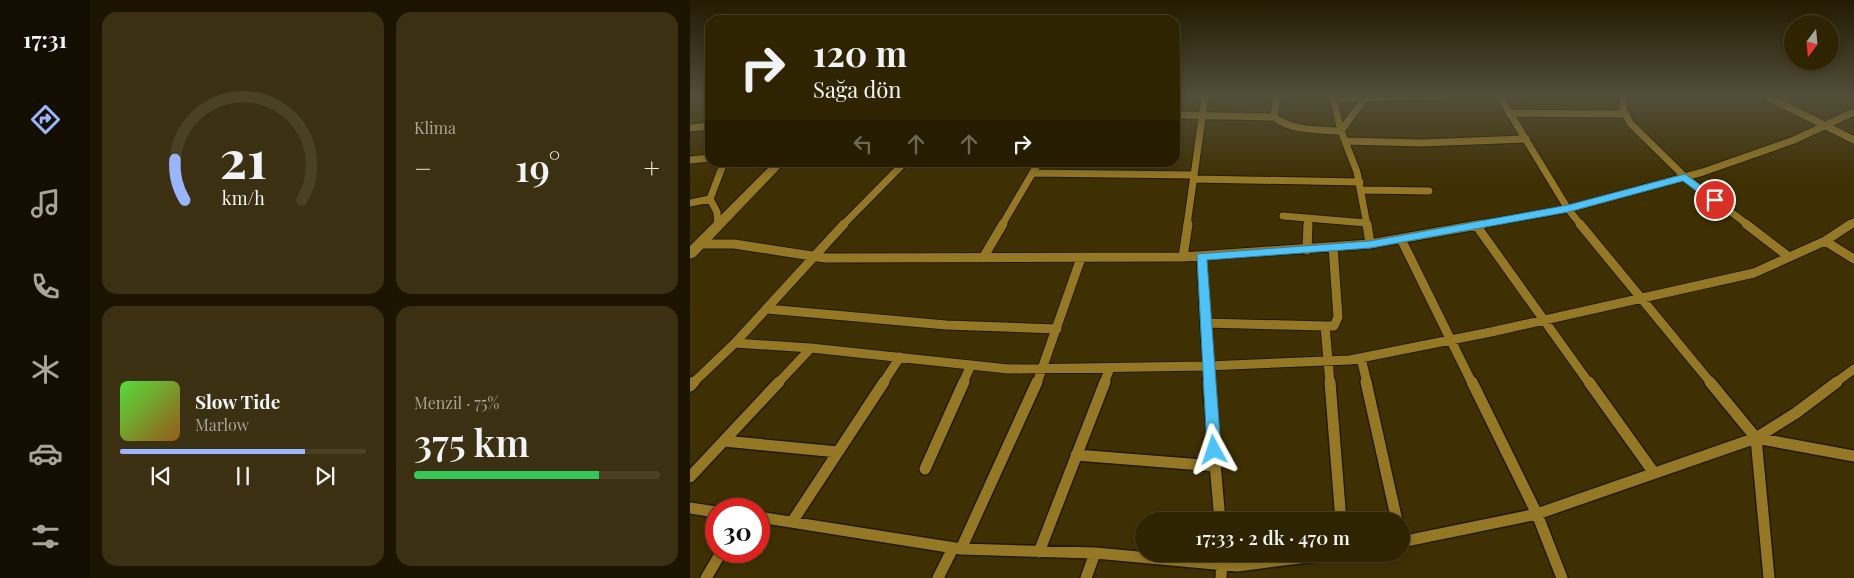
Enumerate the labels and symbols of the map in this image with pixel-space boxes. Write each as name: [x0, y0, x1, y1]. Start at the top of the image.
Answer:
north arrow: [1784, 15, 1839, 70]
pin: [1694, 179, 1736, 221]
position arrow: [1187, 423, 1239, 475]
speed limit sign: 30: [705, 498, 770, 563]

